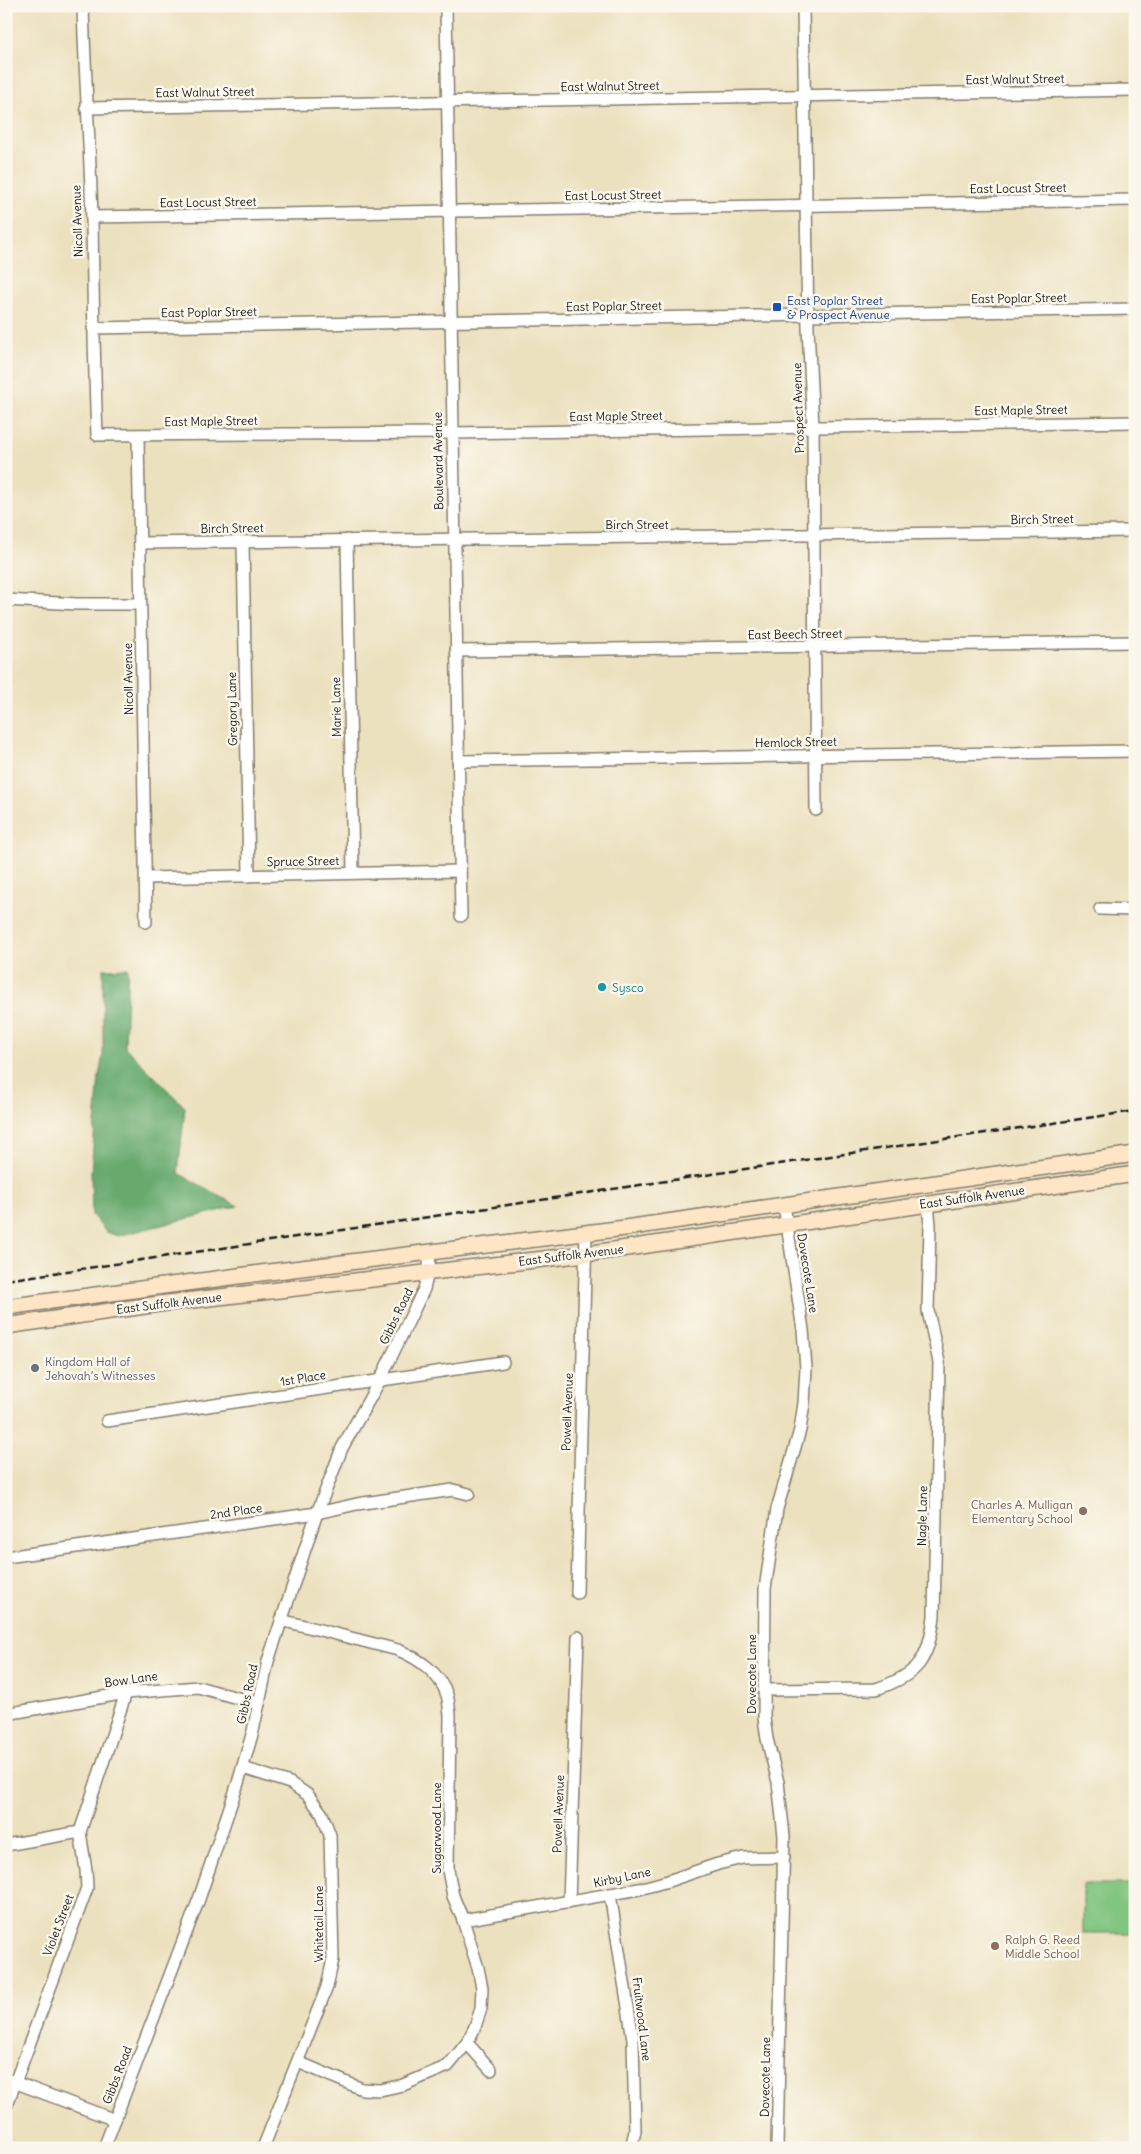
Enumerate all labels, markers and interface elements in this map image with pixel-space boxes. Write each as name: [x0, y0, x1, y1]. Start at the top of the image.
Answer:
street label: East Walnut Street: [965, 71, 1065, 87]
street label: East Walnut Street: [560, 78, 660, 94]
street label: East Walnut Street: [155, 84, 255, 100]
street label: East Locust Street: [970, 180, 1066, 196]
street label: Nicoll Avenue: [68, 185, 86, 257]
street label: East Locust Street: [565, 187, 661, 203]
street label: East Locust Street: [160, 194, 256, 210]
street label: East Poplar Street: [971, 290, 1067, 306]
place label: East Poplar Street & Prospect Avenue: [787, 293, 890, 322]
street label: East Poplar Street: [566, 298, 662, 314]
marker: East Poplar Street & Prospect Avenue: [771, 301, 783, 313]
street label: East Poplar Street: [161, 304, 257, 320]
street label: Prospect Avenue: [789, 362, 807, 454]
street label: East Maple Street: [974, 402, 1068, 418]
street label: East Maple Street: [569, 408, 663, 424]
street label: Boulevard Avenue: [430, 412, 446, 510]
street label: East Maple Street: [164, 413, 258, 429]
street label: Birch Street: [1010, 511, 1074, 527]
street label: Birch Street: [605, 517, 669, 532]
street label: Birch Street: [200, 520, 264, 536]
street label: East Beech Street: [747, 626, 843, 642]
street label: Nicoll Avenue: [120, 643, 136, 715]
street label: Gregory Lane: [224, 672, 240, 746]
street label: Marie Lane: [328, 677, 344, 737]
street label: Hemlock Street: [755, 734, 837, 750]
street label: Spruce Street: [267, 853, 339, 869]
place label: Sysco: [612, 980, 644, 995]
marker: Sysco: [596, 981, 608, 993]
street label: East Suffolk Avenue: [918, 1182, 1026, 1212]
street label: Dovecote Lane: [794, 1232, 822, 1314]
street label: East Suffolk Avenue: [517, 1241, 625, 1269]
street label: Gibbs Road: [376, 1285, 416, 1347]
street label: East Suffolk Avenue: [115, 1289, 223, 1317]
place label: Kingdom Hall of Jehovah’s Witnesses: [45, 1354, 155, 1383]
marker: Kingdom Hall of Jehovah’s Witnesses: [29, 1362, 41, 1374]
street label: 1st Place: [279, 1367, 327, 1389]
street label: Powell Avenue: [558, 1373, 576, 1451]
street label: Nagle Lane: [914, 1486, 930, 1546]
place label: Charles A. Mulligan Elementary School: [971, 1497, 1073, 1526]
street label: 2nd Place: [209, 1500, 263, 1522]
marker: Charles A. Mulligan Elementary School: [1077, 1505, 1089, 1517]
street label: Dovecote Lane: [744, 1634, 759, 1714]
street label: Gibbs Road: [233, 1663, 261, 1725]
street label: Bow Lane: [103, 1668, 159, 1690]
street label: Powell Avenue: [549, 1775, 567, 1853]
street label: Sugarwood Lane: [429, 1782, 444, 1874]
street label: Kirby Lane: [592, 1864, 652, 1890]
street label: Whitetail Lane: [311, 1886, 326, 1962]
street label: Violet Street: [39, 1892, 77, 1958]
place label: Ralph G. Reed Middle School: [1005, 1932, 1080, 1961]
marker: Ralph G. Reed Middle School: [989, 1940, 1001, 1952]
street label: Fruitwood Lane: [629, 1976, 655, 2062]
street label: Dovecote Lane: [757, 2037, 773, 2117]
street label: Gibbs Road: [99, 2044, 135, 2106]

